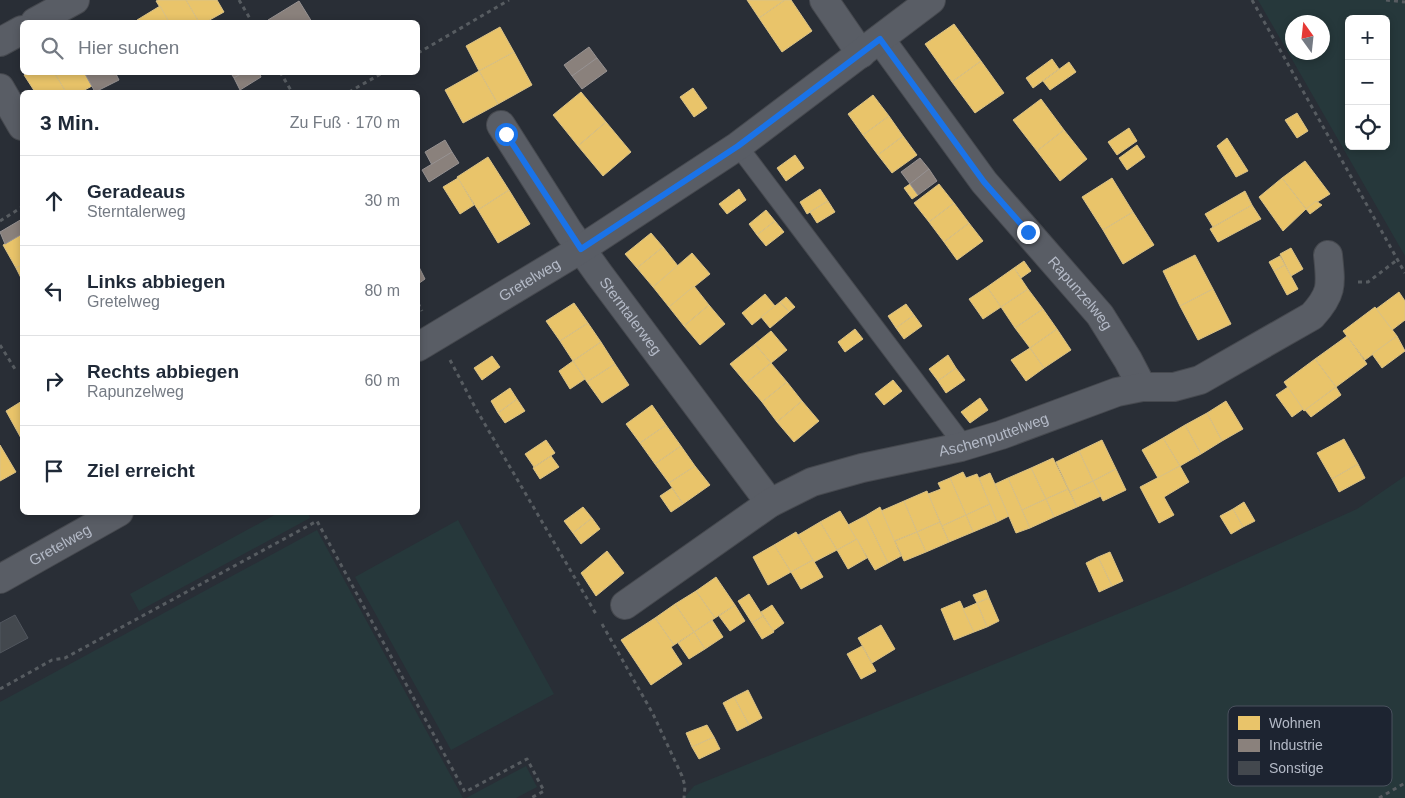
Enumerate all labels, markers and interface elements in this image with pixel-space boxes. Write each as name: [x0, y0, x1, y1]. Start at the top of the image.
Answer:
north arrow: [1285, 15, 1330, 60]
map controls: [1345, 15, 1390, 150]
button: +: [1345, 15, 1390, 60]
search box: [20, 20, 420, 75]
icon: search: [38, 34, 66, 62]
text: Hier suchen: [78, 37, 179, 58]
button: −: [1345, 60, 1390, 105]
button: locate: [1345, 105, 1390, 150]
text: 3 Min.: [40, 111, 100, 134]
text: Zu Fuß · 170 m: [290, 114, 400, 131]
route start: [495, 123, 518, 146]
text: Geradeaus: [87, 181, 185, 202]
icon: ahead: [40, 187, 68, 215]
text: 30 m: [364, 192, 400, 209]
text: Sterntalerweg: [87, 203, 186, 220]
route end: [1017, 221, 1040, 244]
street label: Rapunzelweg: [1045, 253, 1116, 333]
street label: Gretelweg: [495, 255, 563, 304]
text: Links abbiegen: [87, 271, 225, 292]
street label: Sterntalerweg: [596, 274, 665, 358]
icon: left: [40, 277, 68, 305]
text: 80 m: [364, 282, 400, 299]
text: Gretelweg: [87, 293, 160, 310]
text: Rechts abbiegen: [87, 361, 239, 382]
icon: right: [40, 367, 68, 395]
text: 60 m: [364, 372, 400, 389]
text: Rapunzelweg: [87, 383, 184, 400]
street label: Aschenputtelweg: [937, 409, 1051, 459]
icon: arrive: [40, 457, 68, 485]
text: Ziel erreicht: [87, 460, 195, 481]
street label: Gretelweg: [26, 521, 94, 569]
legend: [1228, 706, 1392, 786]
text: Wohnen: [1269, 715, 1321, 731]
text: Industrie: [1269, 737, 1323, 753]
text: Sonstige: [1269, 760, 1324, 776]

